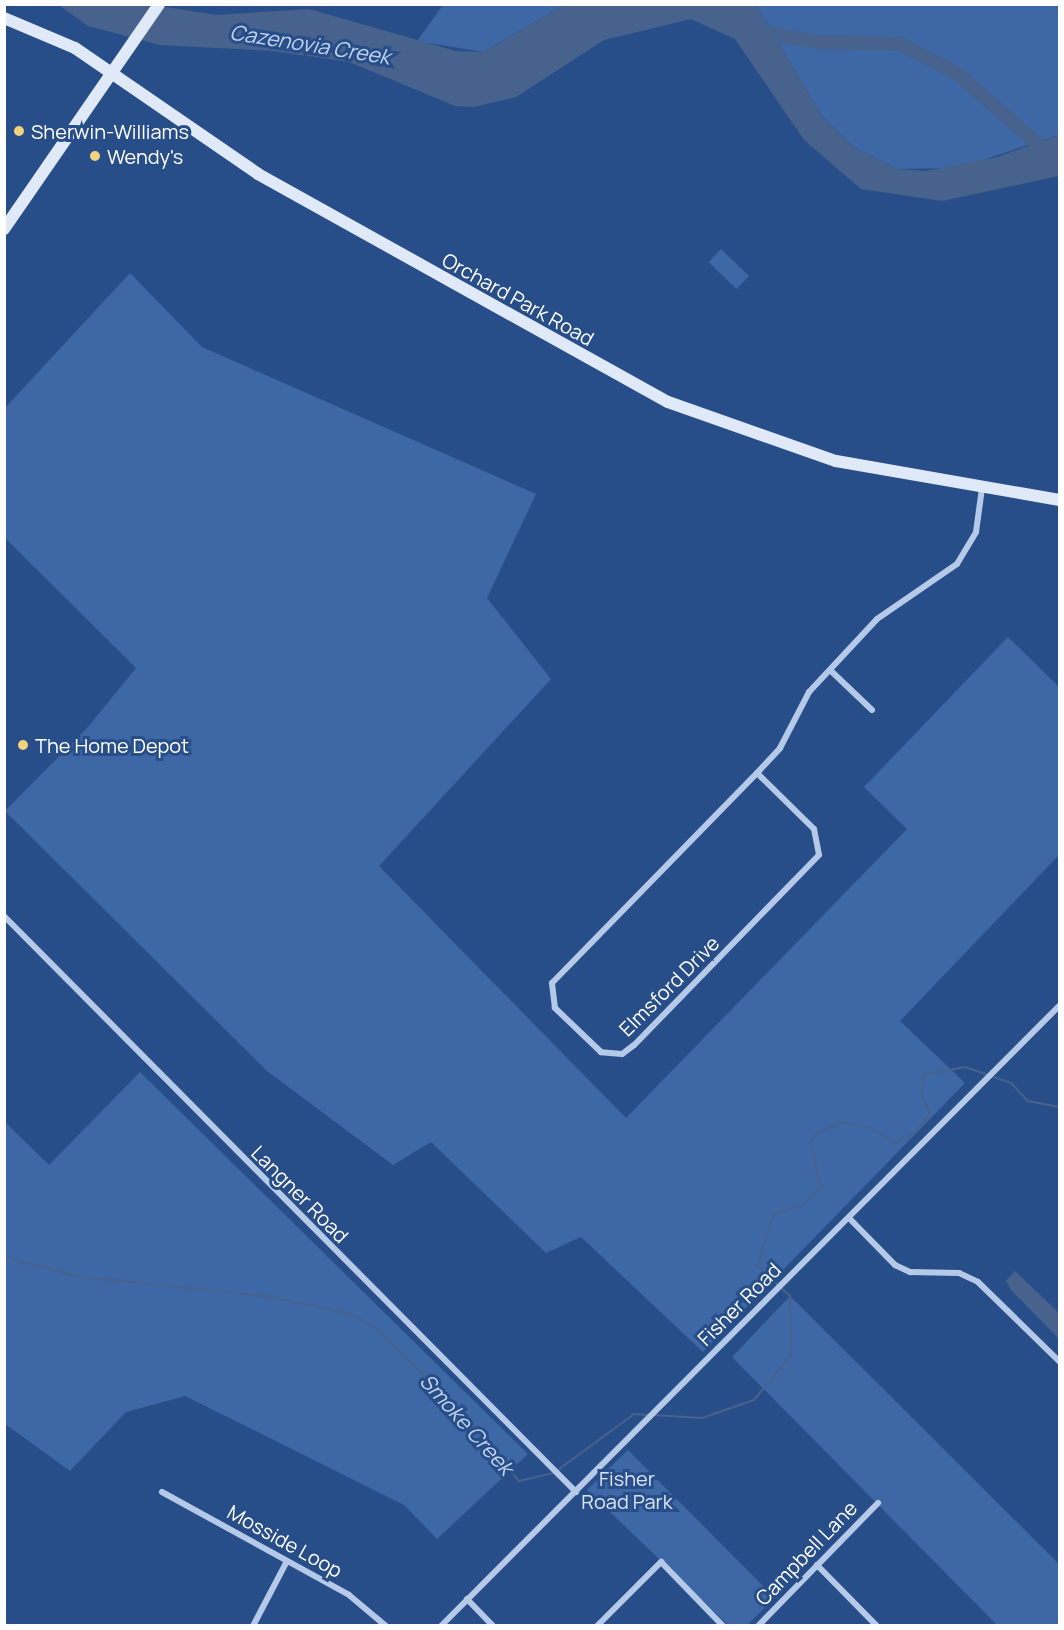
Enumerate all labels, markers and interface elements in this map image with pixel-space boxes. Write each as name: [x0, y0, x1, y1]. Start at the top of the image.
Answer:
water label: Cazenovia Creek: [228, 19, 392, 69]
place label: Sherwin-Williams: [31, 119, 189, 143]
marker: Sherwin-Williams: [12, 124, 26, 138]
place label: Wendy's: [107, 144, 183, 168]
marker: Wendy's: [88, 149, 102, 163]
street label: Orchard Park Road: [438, 247, 598, 351]
place label: The Home Depot: [35, 733, 189, 757]
marker: The Home Depot: [16, 738, 30, 752]
street label: Elmsford Drive: [614, 931, 724, 1041]
street label: Langner Road: [247, 1141, 353, 1247]
street label: Fisher Road: [693, 1258, 785, 1350]
water label: Smoke Creek: [415, 1368, 519, 1480]
park label: Fisher Road Park: [581, 1466, 673, 1513]
street label: Campbell Lane: [750, 1496, 862, 1610]
street label: Mosside Loop: [223, 1500, 347, 1582]

